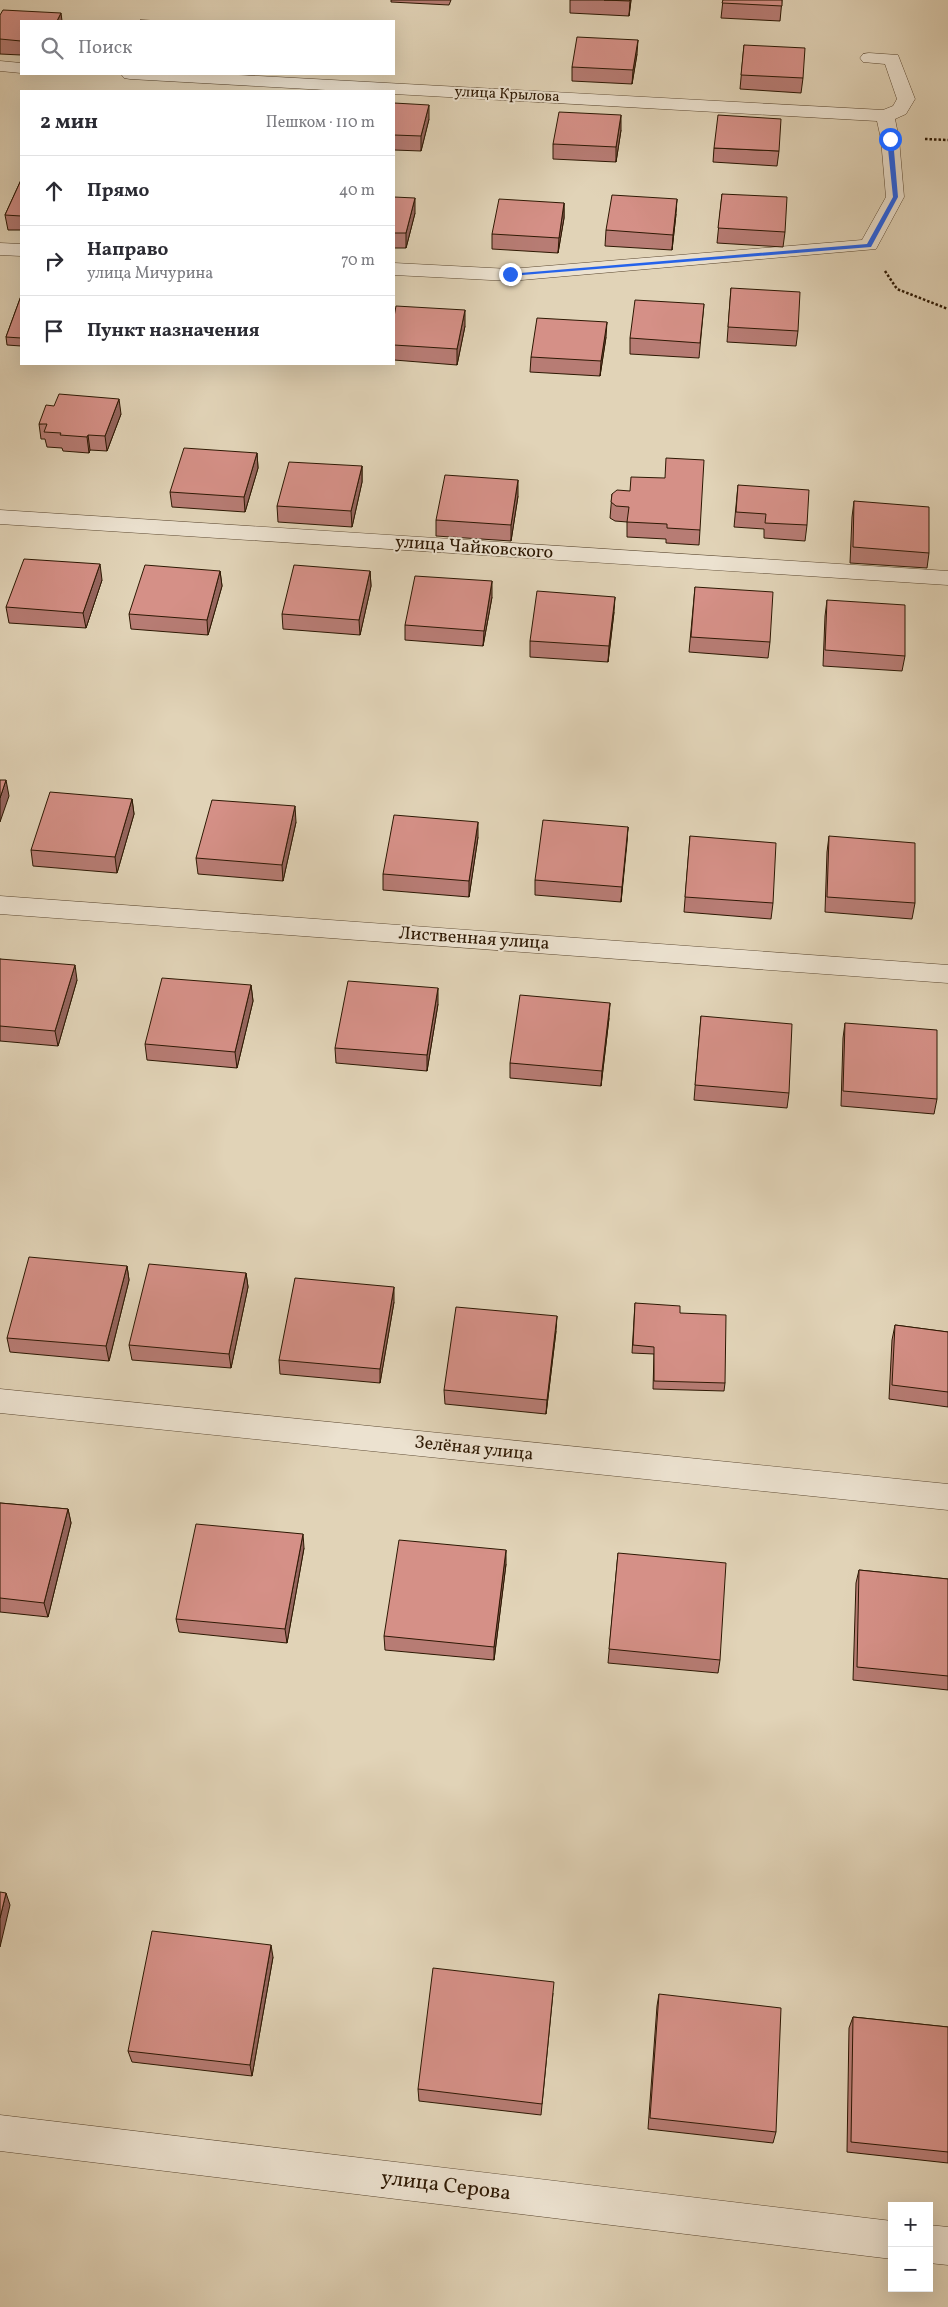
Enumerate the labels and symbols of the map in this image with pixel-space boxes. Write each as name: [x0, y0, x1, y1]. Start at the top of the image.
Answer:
street label: улица Крылова: [454, 82, 560, 108]
route start: [879, 128, 902, 151]
route end: [499, 263, 522, 286]
street label: улица Чайковского: [394, 530, 554, 566]
street label: Лиственная улица: [398, 921, 550, 957]
street label: Зелёная улица: [413, 1430, 535, 1468]
street label: улица Серова: [379, 2164, 513, 2208]

